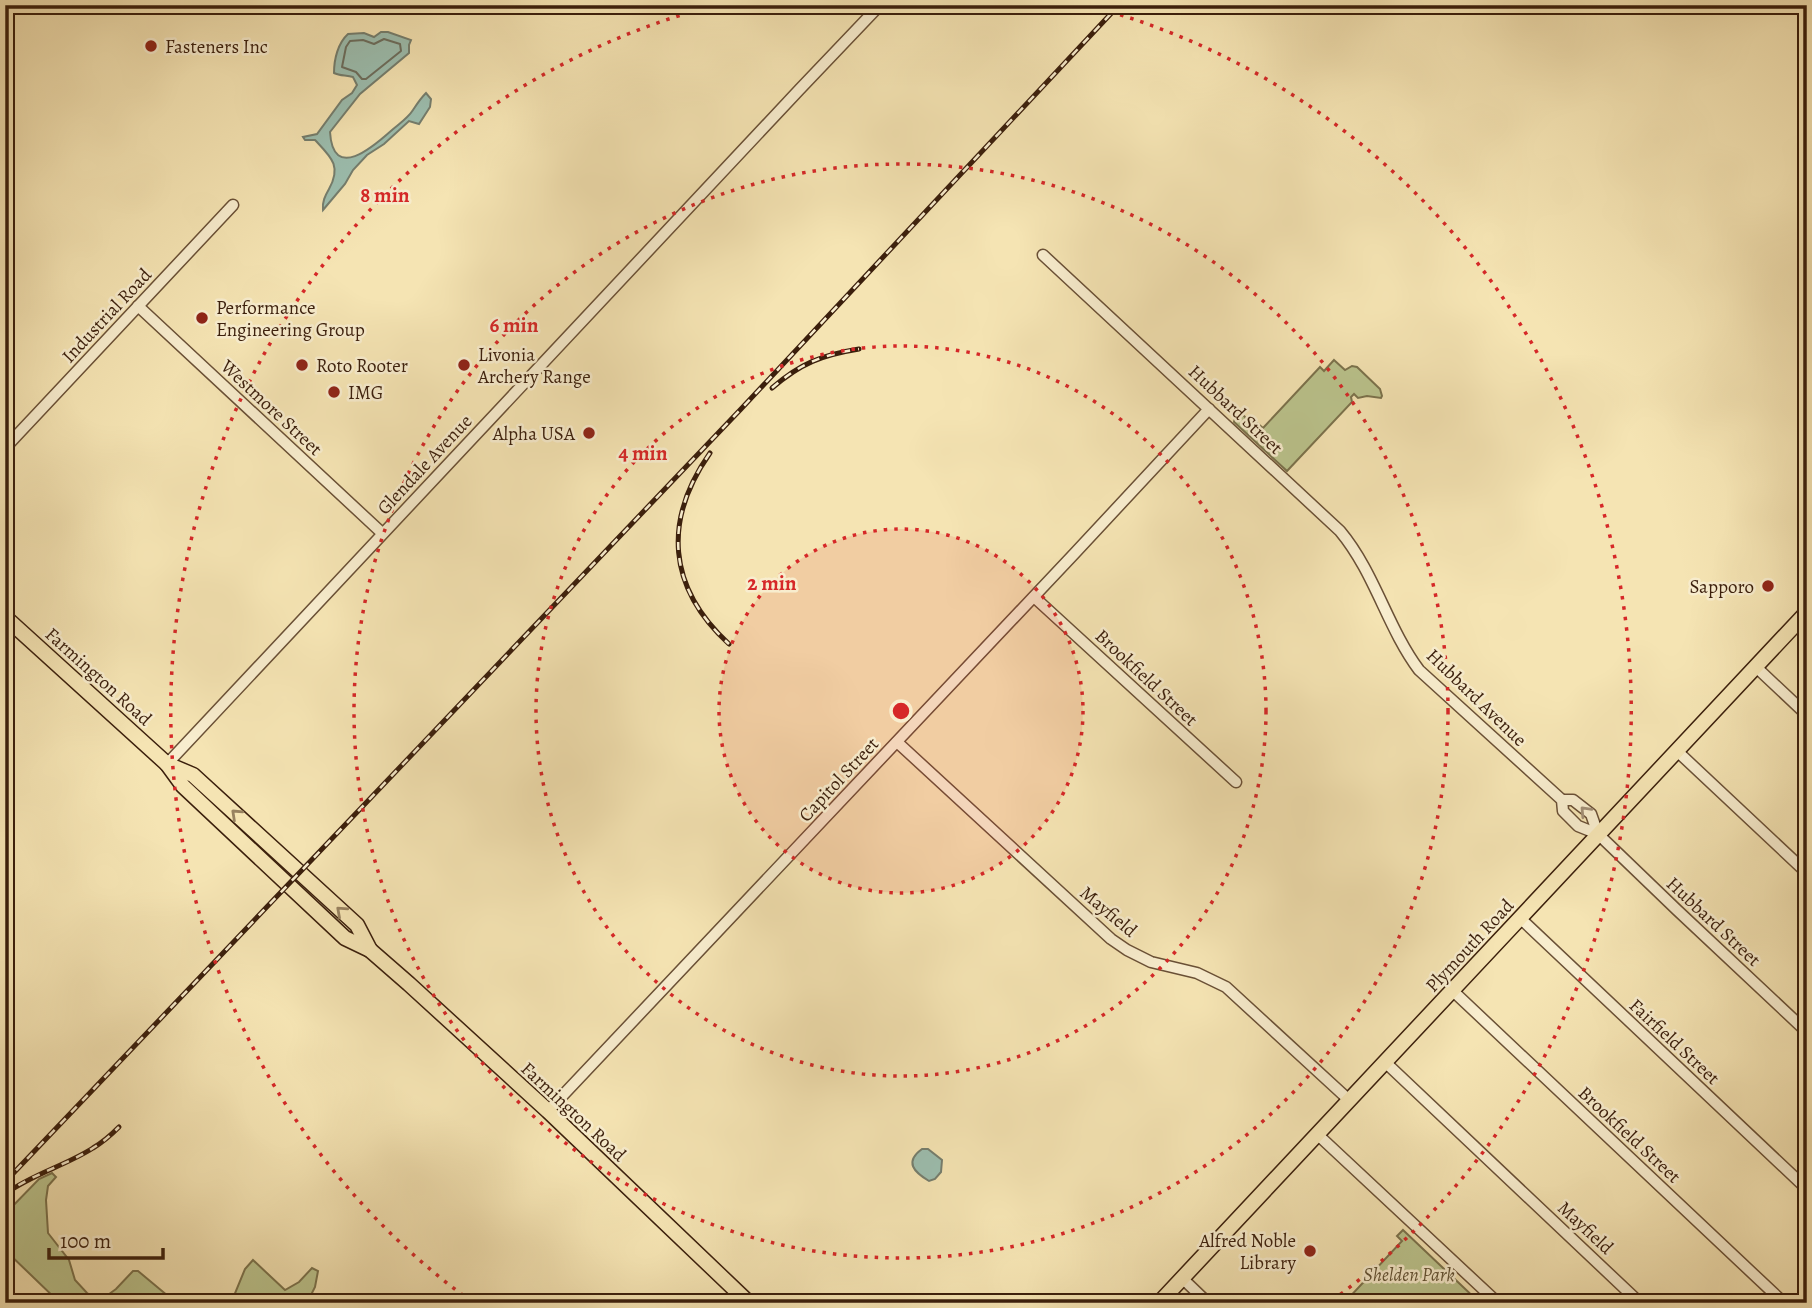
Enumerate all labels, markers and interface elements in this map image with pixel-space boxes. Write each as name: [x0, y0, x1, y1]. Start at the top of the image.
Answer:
place label: Fasteners Inc: [165, 34, 268, 60]
marker: Fasteners Inc: [143, 38, 159, 54]
text: 8 min: [360, 181, 410, 209]
street label: Industrial Road: [56, 262, 158, 369]
place label: Performance Engineering Group: [216, 295, 365, 343]
marker: Performance Engineering Group: [194, 310, 210, 326]
text: 6 min: [490, 311, 539, 339]
place label: Livonia Archery Range: [477, 342, 591, 390]
street label: Westmore Street: [214, 353, 328, 462]
place label: Roto Rooter: [316, 353, 408, 379]
marker: Roto Rooter: [294, 357, 310, 373]
marker: Livonia Archery Range: [456, 357, 472, 373]
street label: Hubbard Street: [1182, 359, 1288, 460]
place label: IMG: [348, 380, 383, 406]
marker: IMG: [326, 384, 342, 400]
street label: Glendale Avenue: [371, 409, 478, 521]
place label: Alpha USA: [492, 421, 576, 447]
marker: Alpha USA: [581, 425, 597, 441]
text: 4 min: [618, 439, 668, 467]
text: 2 min: [747, 569, 797, 597]
place label: Sapporo: [1689, 574, 1754, 600]
marker: Sapporo: [1760, 578, 1776, 594]
street label: Farmington Road: [39, 622, 158, 732]
street label: Brookfield Street: [1089, 623, 1203, 732]
street label: Hubbard Avenue: [1420, 643, 1532, 752]
centre of rings: [889, 699, 913, 723]
street label: Capitol Street: [793, 732, 885, 828]
one-way arrow: [1581, 806, 1593, 819]
one-way arrow: [231, 810, 244, 823]
street label: Hubbard Street: [1660, 871, 1766, 972]
street label: Mayfield: [1074, 880, 1143, 944]
street label: Plymouth Road: [1420, 893, 1520, 998]
one-way arrow: [337, 907, 350, 919]
street label: Fairfield Street: [1623, 993, 1725, 1091]
street label: Farmington Road: [515, 1056, 632, 1168]
street label: Brookfield Street: [1572, 1080, 1686, 1189]
street label: Mayfield: [1552, 1195, 1619, 1261]
scale bar: [49, 1217, 163, 1261]
text: 100 m: [60, 1227, 111, 1255]
place label: Alfred Noble Library: [1198, 1228, 1297, 1276]
marker: Alfred Noble Library: [1302, 1243, 1318, 1259]
park label: Shelden Park: [1363, 1262, 1455, 1288]

